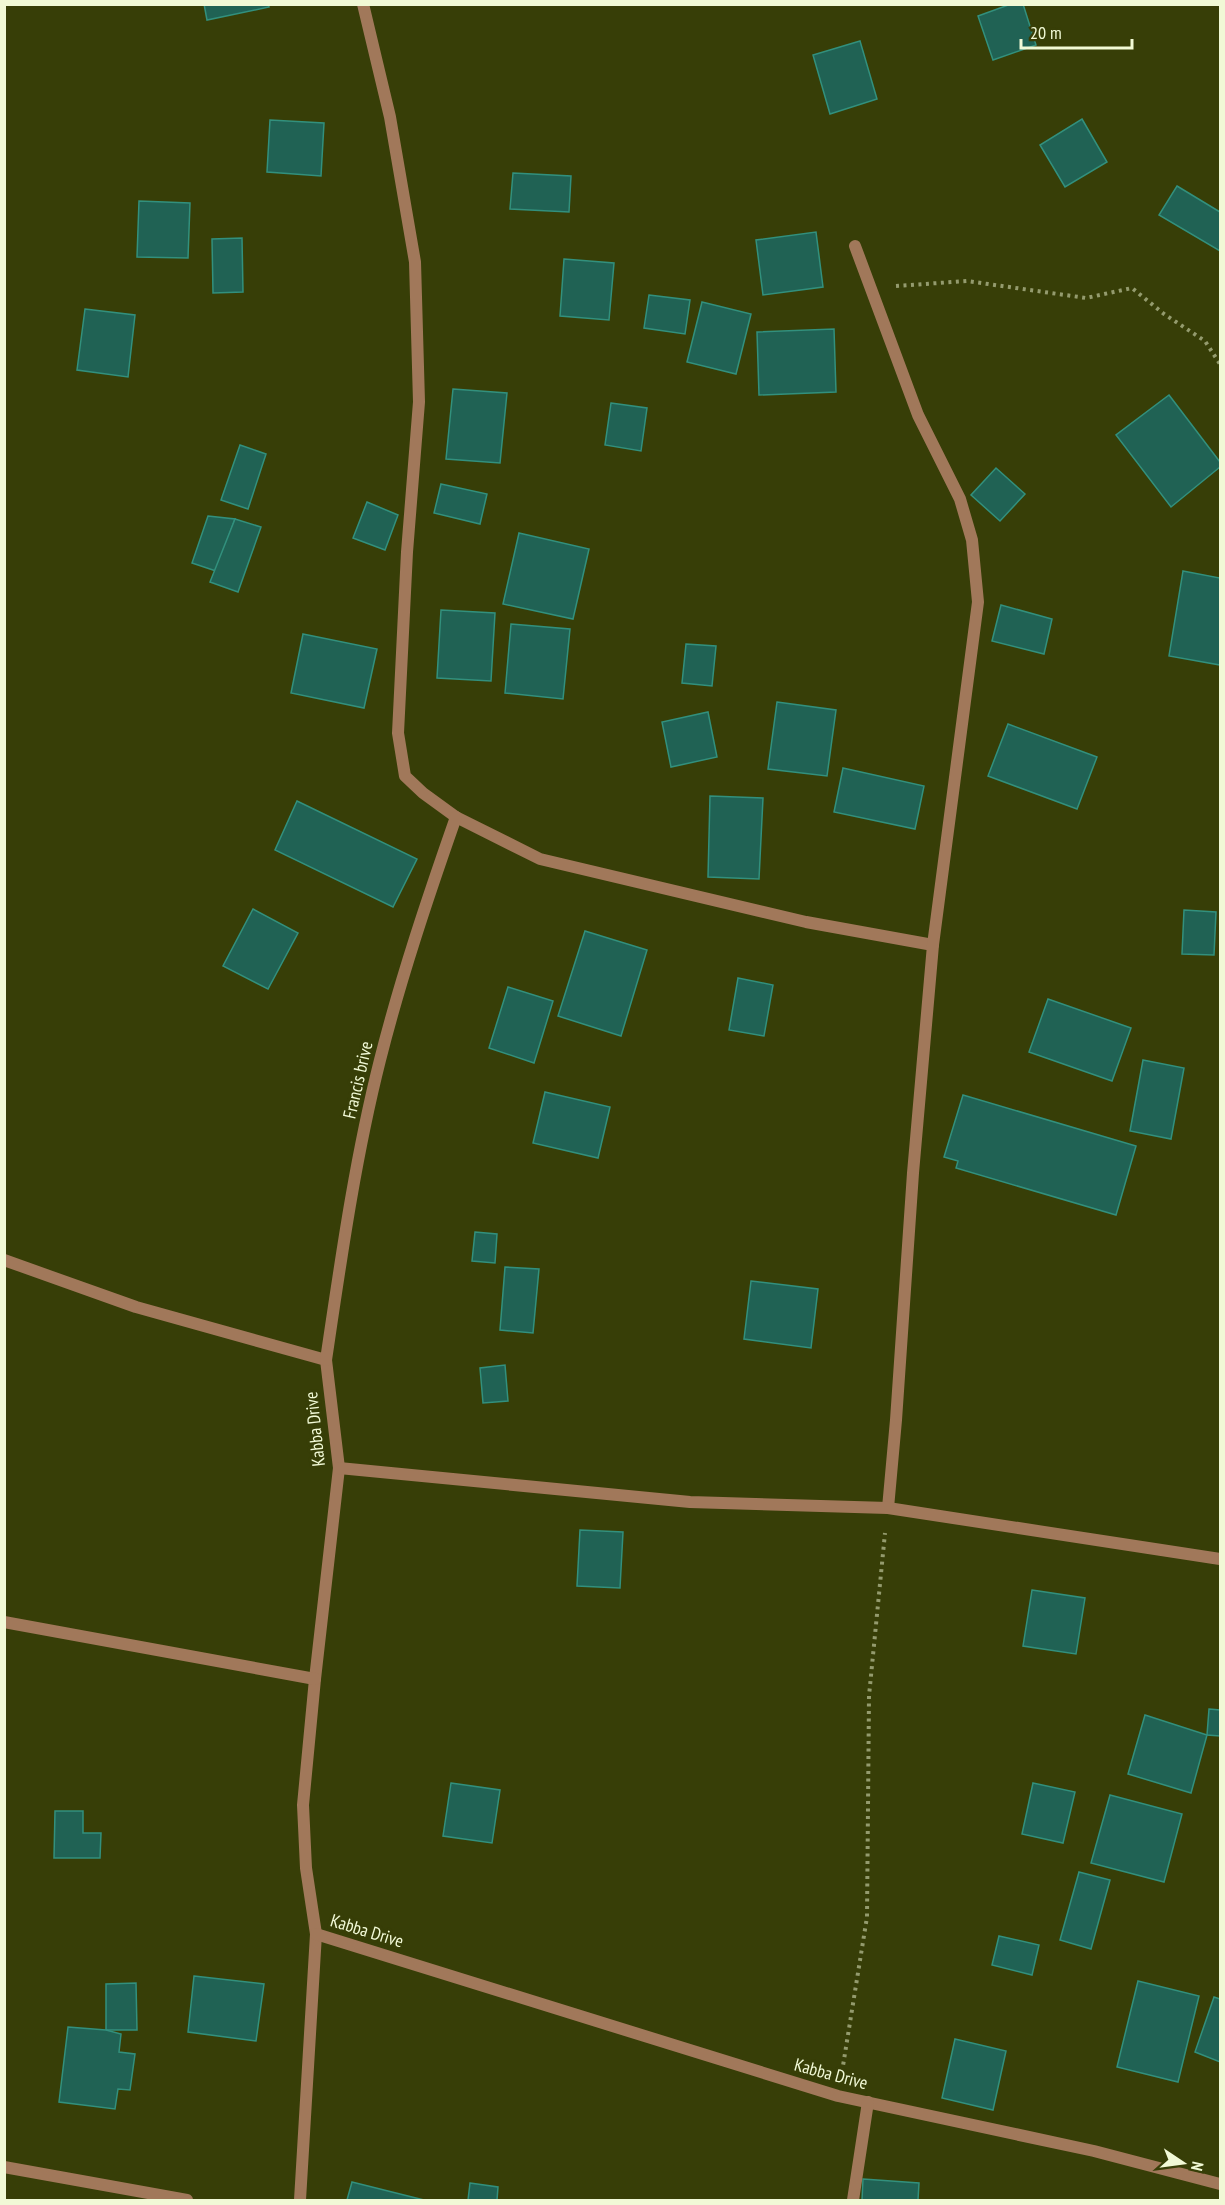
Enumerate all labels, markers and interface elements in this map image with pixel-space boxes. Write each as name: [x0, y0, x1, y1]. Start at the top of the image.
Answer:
scale bar: [1021, 12, 1132, 50]
text: 20 m: [1030, 21, 1062, 44]
street label: Francis brive: [337, 1039, 378, 1121]
street label: Kabba Drive: [299, 1391, 330, 1468]
street label: Kabba Drive: [328, 1909, 406, 1952]
street label: Kabba Drive: [792, 2053, 870, 2094]
north arrow: [1153, 2133, 1213, 2193]
text: N: [1187, 2160, 1208, 2173]

